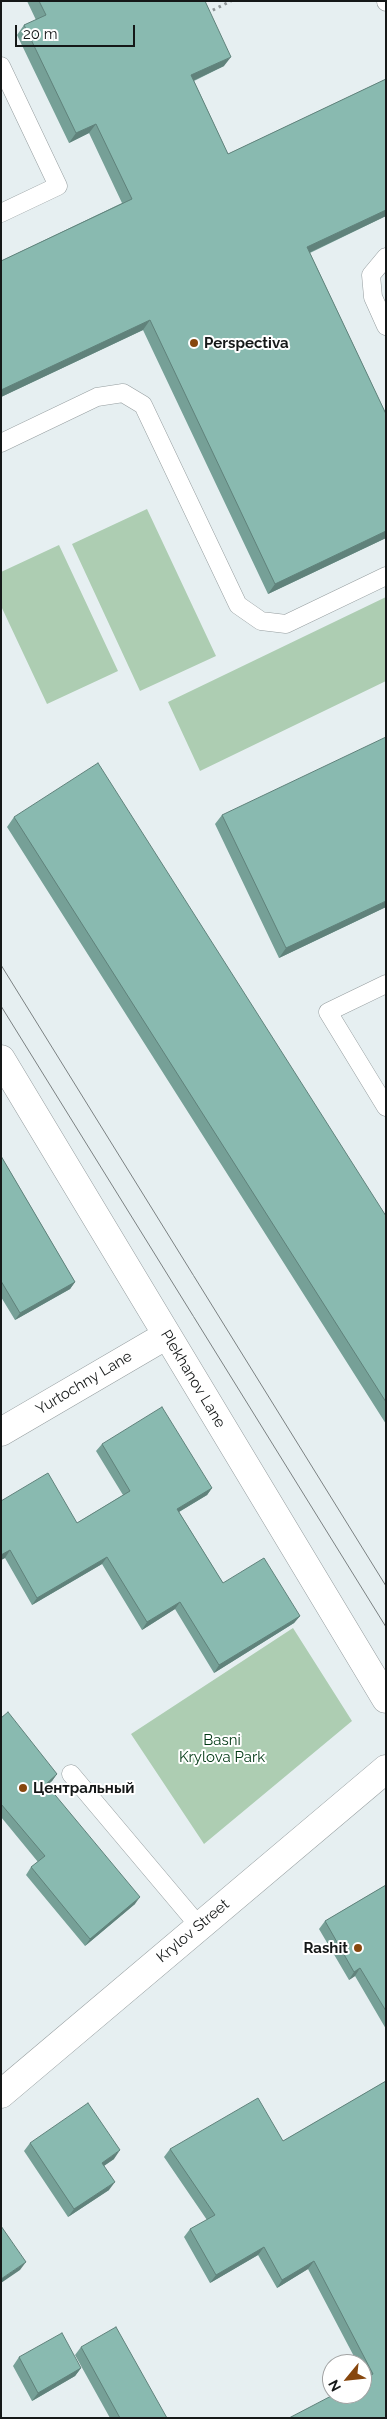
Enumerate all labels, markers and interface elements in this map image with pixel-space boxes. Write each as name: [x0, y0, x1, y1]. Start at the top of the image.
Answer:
scale bar: [18, 15, 138, 47]
text: 20 m: [23, 25, 58, 43]
place label: Perspectiva: [204, 334, 289, 352]
marker: Perspectiva: [188, 337, 200, 349]
street label: Plekhanov Lane: [157, 1327, 229, 1431]
street label: Yurtochny Lane: [33, 1347, 135, 1419]
park label: Basni Krylova Park: [179, 1731, 265, 1766]
place label: Центральный: [33, 1779, 134, 1797]
marker: Центральный: [17, 1782, 29, 1794]
street label: Krylov Street: [153, 1895, 233, 1967]
place label: Rashit: [304, 1939, 348, 1957]
marker: Rashit: [352, 1942, 364, 1954]
north arrow: [322, 2354, 372, 2404]
text: N: [325, 2377, 344, 2394]

